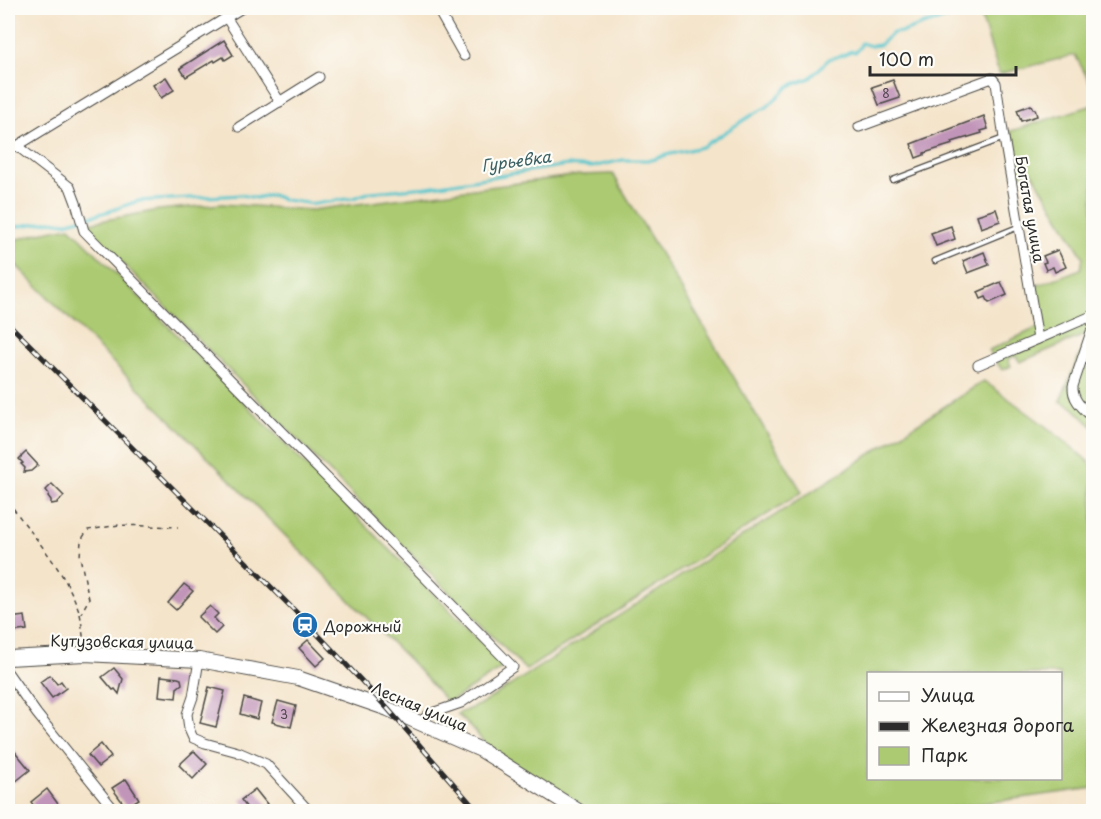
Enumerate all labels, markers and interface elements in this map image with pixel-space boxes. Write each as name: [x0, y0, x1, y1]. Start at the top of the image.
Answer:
scale bar: [870, 39, 1016, 77]
text: 100 m: [879, 45, 934, 72]
house number: 8: [882, 84, 890, 102]
water label: Гурьевка: [480, 143, 553, 177]
street label: Богатая улица: [1010, 154, 1052, 265]
station icon: Дорожный: [290, 610, 320, 640]
place label: Дорожный: [323, 614, 402, 637]
street label: Кутузовская улица: [50, 628, 194, 654]
legend: [867, 672, 1062, 780]
street label: Лесная улица: [369, 675, 472, 737]
text: Улица: [921, 681, 975, 708]
house number: 3: [280, 705, 288, 723]
text: Железная дорога: [921, 711, 1075, 738]
text: Парк: [921, 741, 968, 768]

